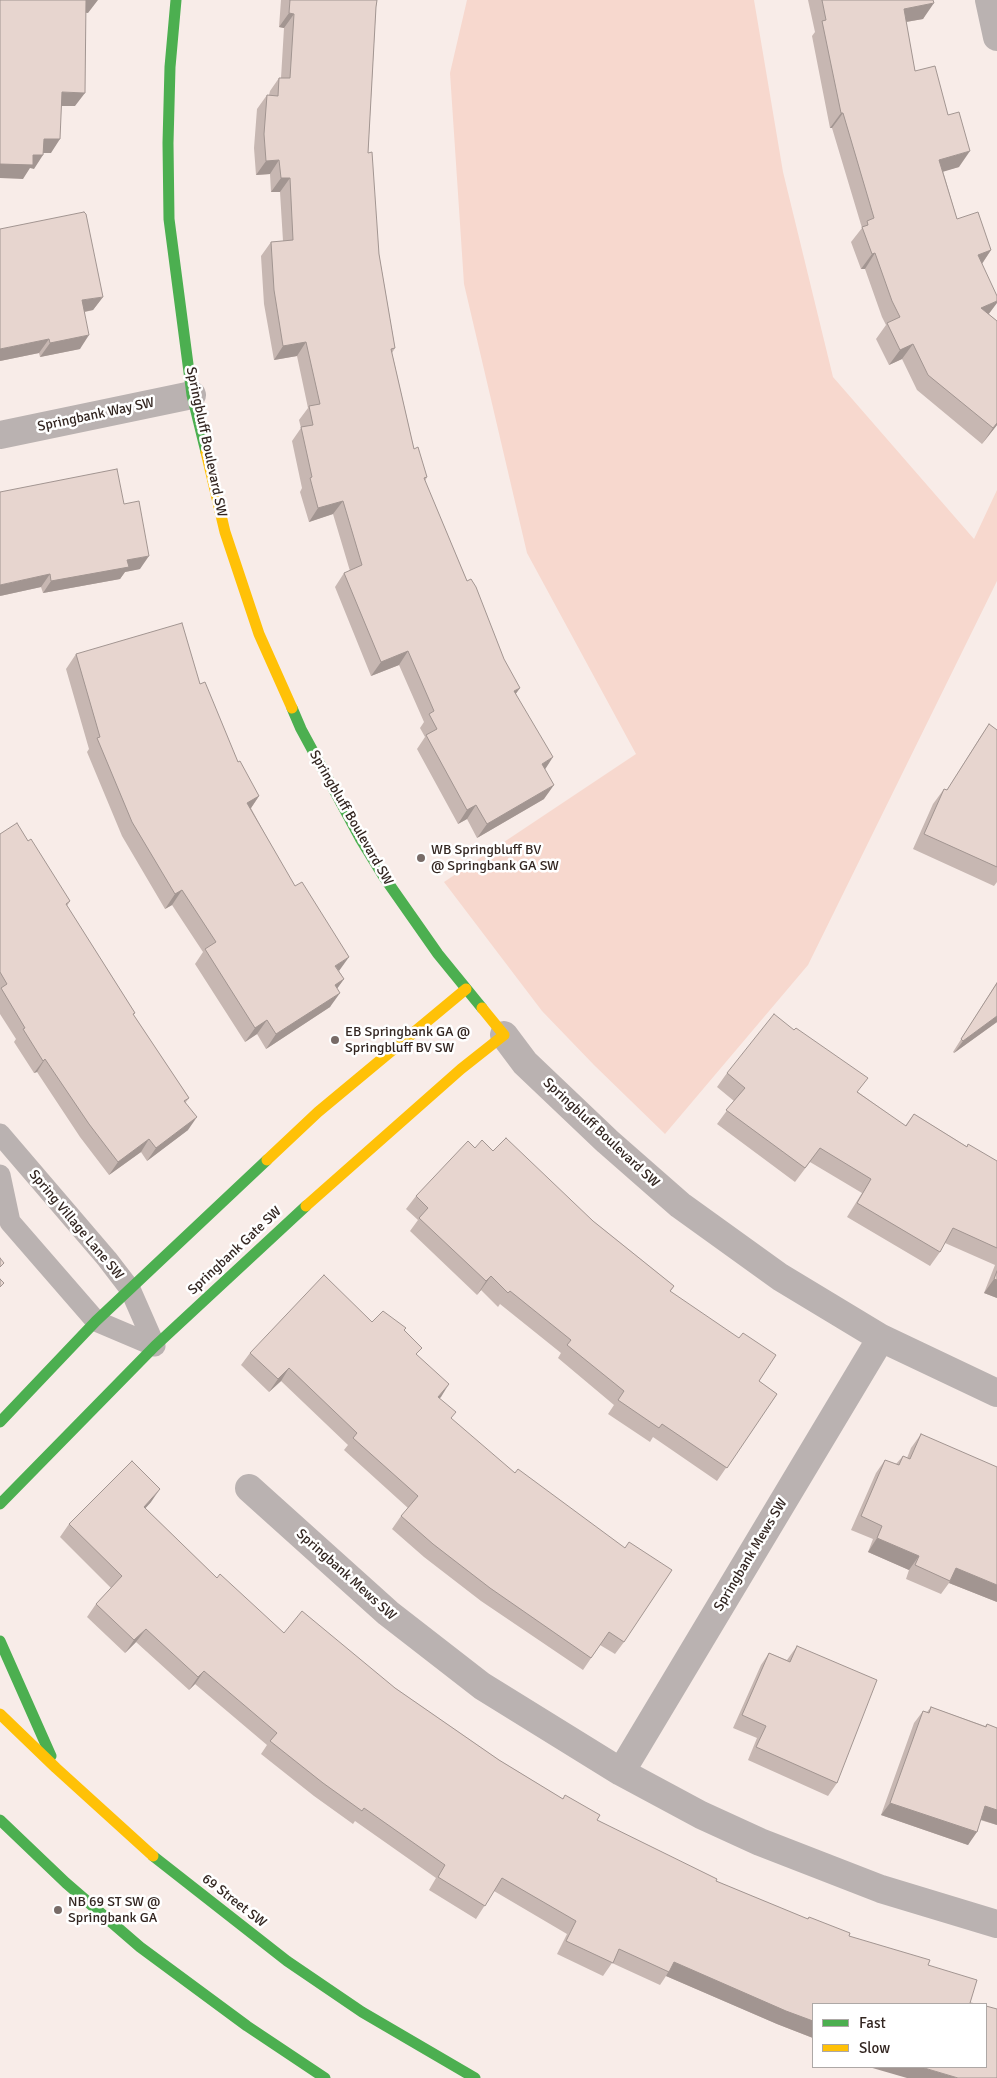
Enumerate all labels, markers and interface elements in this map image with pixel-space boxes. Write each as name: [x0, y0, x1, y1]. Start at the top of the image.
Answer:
street label: Springbluff Boulevard SW: [182, 365, 230, 519]
street label: Springbank Way SW: [36, 394, 156, 436]
street label: Springbluff Boulevard SW: [305, 748, 397, 888]
place label: WB Springbluff BV @ Springbank GA SW: [431, 842, 559, 874]
marker: WB Springbluff BV @ Springbank GA SW: [415, 852, 427, 864]
place label: EB Springbank GA @ Springbluff BV SW: [345, 1024, 470, 1056]
marker: EB Springbank GA @ Springbluff BV SW: [329, 1034, 341, 1046]
street label: Springbluff Boulevard SW: [539, 1075, 663, 1191]
street label: Spring Village Lane SW: [25, 1167, 127, 1283]
street label: Springbank Gate SW: [185, 1203, 285, 1299]
street label: Springbank Mews SW: [711, 1496, 791, 1614]
street label: Springbank Mews SW: [293, 1526, 399, 1624]
street label: 69 Street SW: [198, 1871, 270, 1931]
place label: NB 69 ST SW @ Springbank GA: [68, 1894, 160, 1926]
marker: NB 69 ST SW @ Springbank GA: [52, 1904, 64, 1916]
legend: [812, 2003, 987, 2068]
text: Fast: [859, 2014, 886, 2032]
text: Slow: [859, 2039, 890, 2057]

